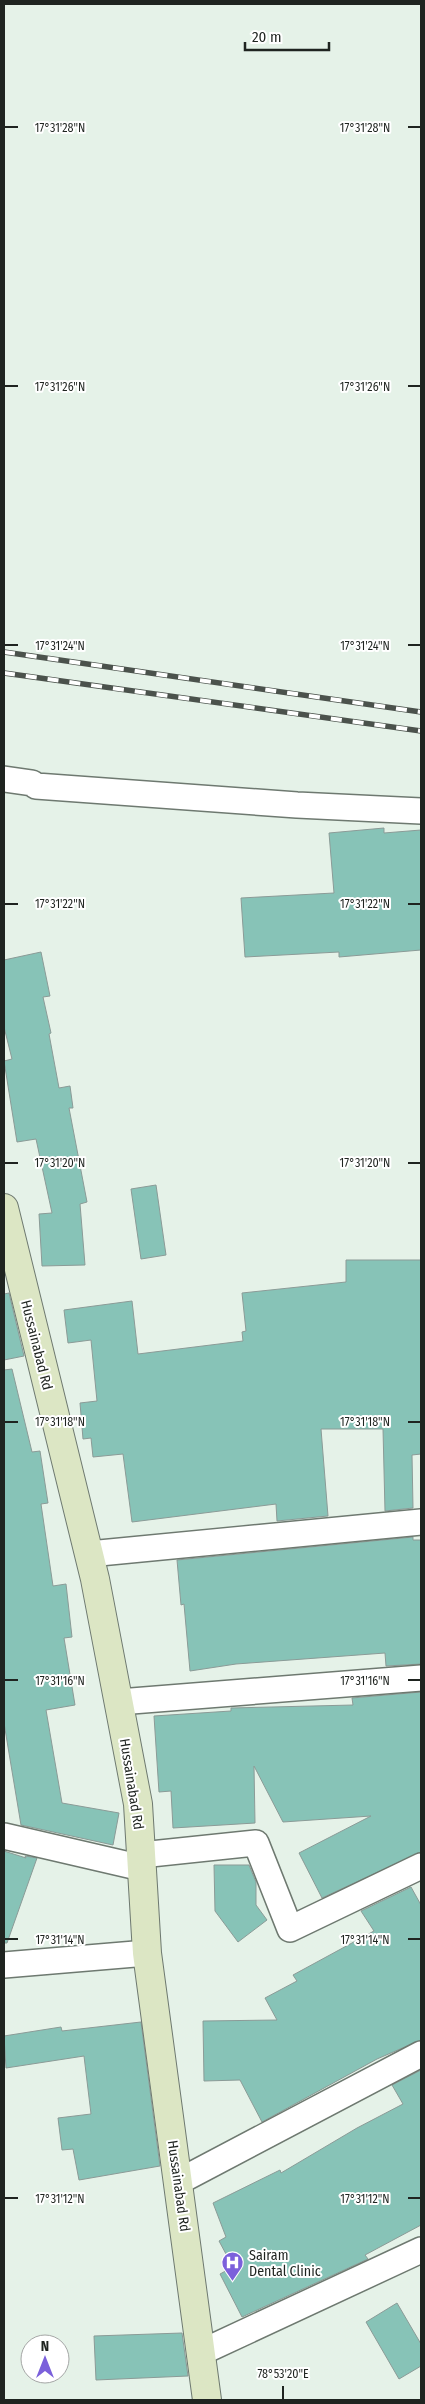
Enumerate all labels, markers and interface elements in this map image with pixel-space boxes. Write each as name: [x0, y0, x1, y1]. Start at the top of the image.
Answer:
scale bar: [245, 20, 329, 52]
text: 20 m: [252, 28, 282, 46]
text: 17°31'28"N: [35, 121, 85, 135]
text: 17°31'28"N: [340, 121, 390, 135]
text: 17°31'26"N: [35, 380, 85, 394]
text: 17°31'26"N: [340, 380, 390, 394]
text: 17°31'24"N: [35, 639, 85, 653]
text: 17°31'24"N: [340, 639, 390, 653]
text: 17°31'22"N: [35, 897, 85, 911]
text: 17°31'22"N: [340, 897, 390, 911]
text: 17°31'20"N: [35, 1156, 85, 1170]
text: 17°31'20"N: [340, 1156, 390, 1170]
street label: Hussainabad Rd: [17, 1298, 56, 1392]
text: 17°31'18"N: [35, 1415, 85, 1429]
text: 17°31'18"N: [340, 1415, 390, 1429]
text: 17°31'16"N: [35, 1674, 85, 1688]
text: 17°31'16"N: [340, 1674, 390, 1688]
street label: Hussainabad Rd: [116, 1737, 147, 1831]
text: 17°31'14"N: [35, 1933, 85, 1947]
text: 17°31'14"N: [340, 1933, 390, 1947]
street label: Hussainabad Rd: [164, 2139, 193, 2233]
text: 17°31'12"N: [35, 2192, 85, 2206]
text: 17°31'12"N: [340, 2192, 390, 2206]
place label: Sairam Dental Clinic: [249, 2247, 321, 2280]
hospital icon: Sairam Dental Clinic: [221, 2251, 245, 2282]
north arrow: [20, 2334, 70, 2384]
text: N: [41, 2338, 49, 2355]
text: 78°53'20"E: [257, 2367, 309, 2381]

